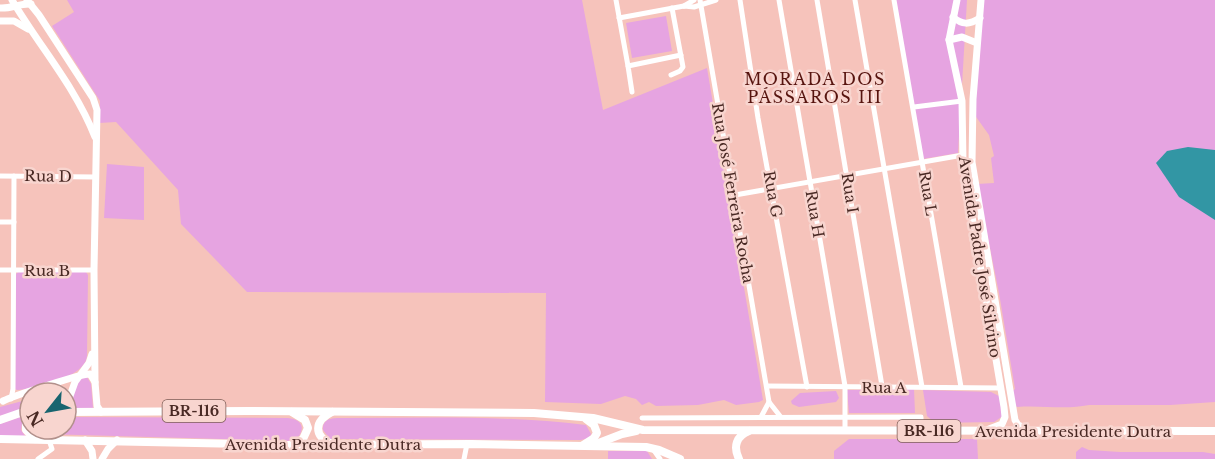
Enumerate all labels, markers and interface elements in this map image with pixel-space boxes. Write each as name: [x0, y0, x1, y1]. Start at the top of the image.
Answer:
district label: MORADA DOS PÁSSAROS III: [744, 69, 886, 107]
street label: Rua José Ferreira Rocha: [708, 101, 758, 285]
street label: Avenida Padre José Silvino: [955, 154, 1005, 359]
street label: Rua D: [24, 166, 72, 186]
street label: Rua G: [760, 169, 786, 219]
street label: Rua L: [915, 169, 941, 217]
street label: Rua I: [837, 171, 863, 215]
street label: Rua H: [801, 189, 829, 240]
street label: Rua B: [24, 261, 70, 280]
street label: Rua A: [861, 378, 907, 397]
north arrow: [18, 381, 78, 441]
road number: BR-116: [162, 400, 226, 422]
text: N: [23, 407, 48, 430]
road number: BR-116: [898, 420, 960, 442]
street label: Avenida Presidente Dutra: [974, 422, 1172, 441]
street label: Avenida Presidente Dutra: [224, 435, 422, 454]

